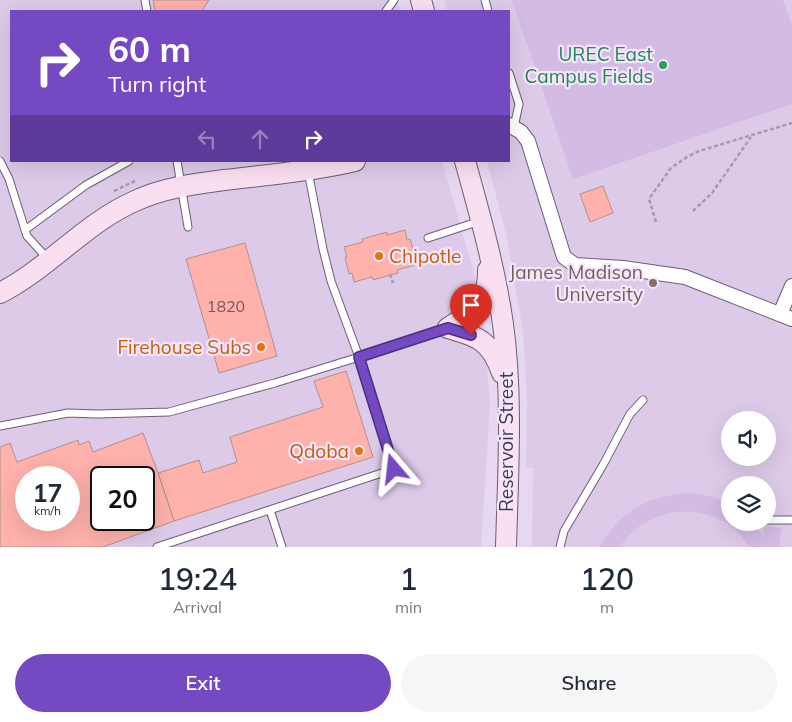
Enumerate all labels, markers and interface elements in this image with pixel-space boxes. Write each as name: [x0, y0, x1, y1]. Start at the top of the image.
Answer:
text: 60 m: [108, 27, 191, 71]
icon: right: [25, 30, 90, 95]
place label: UREC East Campus Fields: [525, 42, 653, 88]
marker: UREC East Campus Fields: [657, 59, 669, 71]
text: Turn right: [108, 70, 206, 98]
icon: left: [193, 125, 221, 153]
icon: ahead: [246, 125, 274, 153]
icon: right: [299, 125, 327, 153]
place label: Chipotle: [389, 244, 461, 268]
marker: Chipotle: [373, 250, 385, 262]
place label: James Madison University: [509, 260, 643, 306]
marker: James Madison University: [647, 277, 659, 289]
pin: [450, 284, 492, 335]
icon: arrive: [457, 291, 485, 319]
house number: 1820: [207, 296, 245, 316]
place label: Firehouse Subs: [117, 335, 251, 359]
marker: Firehouse Subs: [255, 341, 267, 353]
street label: Reservoir Street: [494, 372, 518, 512]
map controls: [721, 411, 776, 531]
button: sound: [721, 411, 776, 466]
place label: Qdoba: [289, 439, 349, 463]
position arrow: [367, 442, 419, 494]
marker: Qdoba: [353, 445, 365, 457]
speed limit sign: 20: [90, 466, 155, 531]
button: layers: [721, 476, 776, 531]
text: 17: [32, 477, 63, 508]
text: km/h: [34, 503, 61, 518]
text: 19:24: [158, 560, 237, 598]
text: 1: [400, 560, 418, 598]
text: 120: [580, 560, 634, 598]
text: Arrival: [173, 597, 222, 617]
text: min: [395, 597, 422, 617]
text: m: [600, 597, 614, 617]
button: Exit: [15, 654, 391, 712]
button: Share: [401, 654, 777, 712]

